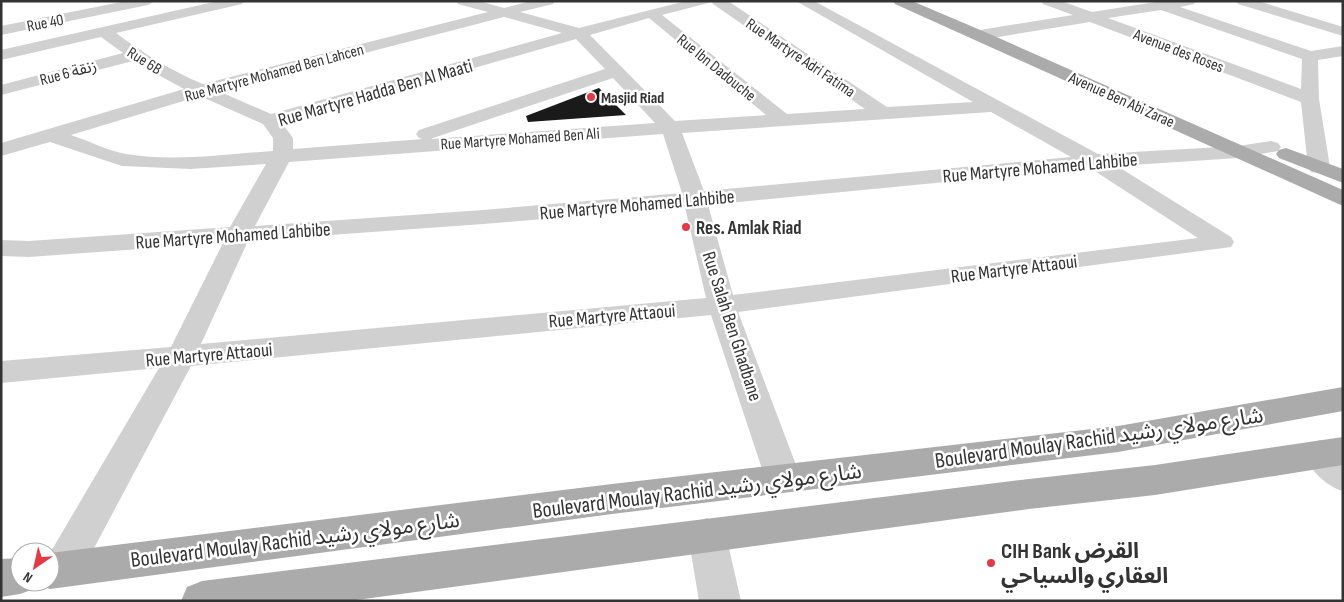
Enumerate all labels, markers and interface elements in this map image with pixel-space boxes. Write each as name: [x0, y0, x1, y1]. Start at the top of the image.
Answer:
street label: Rue 40: [25, 11, 65, 36]
street label: Rue Martyre Adri Fatima: [742, 15, 858, 102]
street label: Avenue des Roses: [1130, 25, 1226, 77]
street label: Rue Ibn Dadouche: [673, 31, 759, 106]
street label: Rue Martyre Mohamed Ben Lahcen: [183, 40, 366, 106]
street label: Rue 6B: [123, 43, 165, 79]
street label: Rue Martyre Hadda Ben Al Maati: [276, 55, 475, 132]
street label: Rue 6 زنقة: [38, 57, 99, 90]
street label: Avenue Ben Abi Zarae: [1065, 68, 1177, 132]
place label: Masjid Riad: [601, 89, 664, 108]
marker: Masjid Riad: [585, 91, 597, 103]
street label: Rue Martyre Mohamed Ben Ali: [440, 124, 600, 155]
street label: Rue Martyre Mohamed Lahbibe: [942, 149, 1138, 188]
street label: Rue Martyre Mohamed Lahbibe: [539, 186, 735, 225]
place label: Res. Amlak Riad: [696, 217, 802, 240]
street label: Rue Martyre Mohamed Lahbibe: [135, 218, 331, 255]
marker: Res. Amlak Riad: [680, 221, 692, 233]
street label: Rue Salah Ben Ghadbane: [697, 249, 767, 404]
street label: Rue Martyre Attaoui: [950, 250, 1079, 289]
street label: Rue Martyre Attaoui: [548, 300, 676, 333]
street label: Rue Martyre Attaoui: [145, 339, 273, 372]
street label: Boulevard Moulay Rachid شارع مولاي رشيد: [933, 402, 1265, 477]
street label: Boulevard Moulay Rachid شارع مولاي رشيد: [531, 458, 863, 527]
street label: Boulevard Moulay Rachid شارع مولاي رشيد: [129, 507, 461, 576]
place label: CIH Bank القرض العقاري والسياحي: [1001, 538, 1168, 593]
north arrow: [10, 542, 60, 592]
marker: CIH Bank القرض العقاري والسياحي: [985, 557, 997, 569]
text: N: [20, 568, 36, 587]

